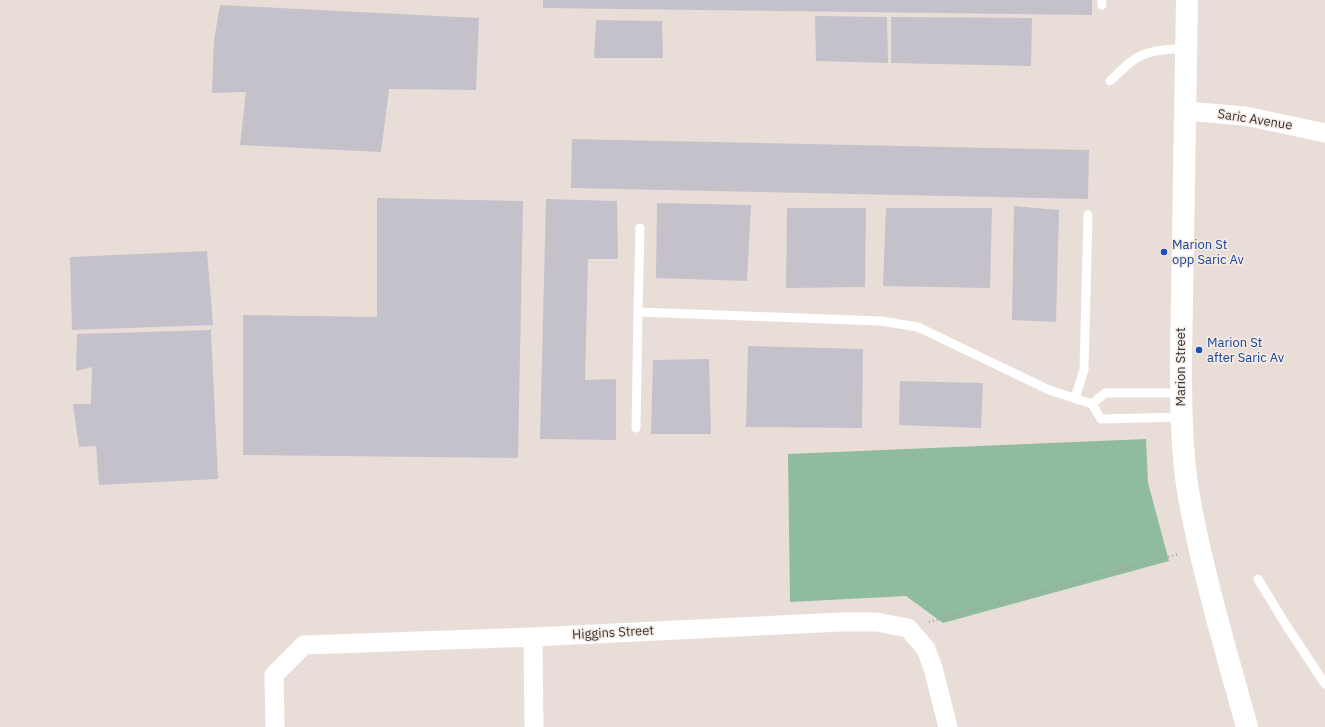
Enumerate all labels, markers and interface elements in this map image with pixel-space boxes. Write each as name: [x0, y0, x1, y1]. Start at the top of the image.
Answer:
street label: Saric Avenue: [1216, 106, 1294, 134]
place label: Marion St opp Saric Av: [1172, 237, 1244, 268]
marker: Marion St opp Saric Av: [1159, 247, 1169, 257]
street label: Marion Street: [1173, 328, 1189, 406]
place label: Marion St after Saric Av: [1207, 335, 1284, 366]
marker: Marion St after Saric Av: [1194, 345, 1204, 355]
street label: Higgins Street: [572, 623, 654, 643]

